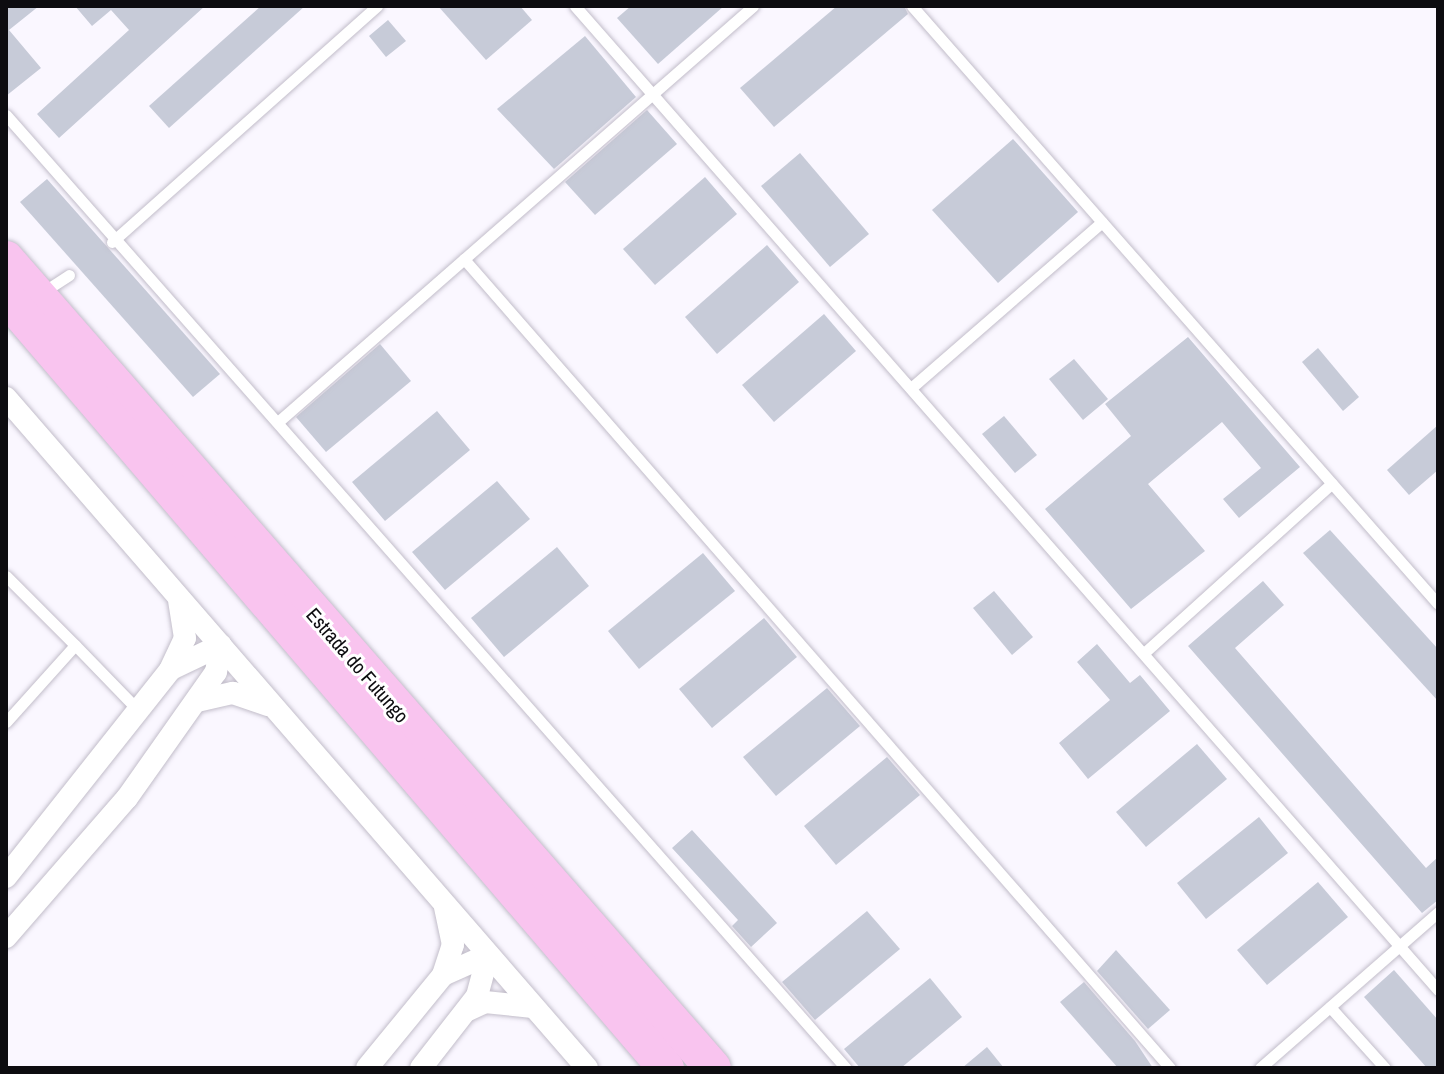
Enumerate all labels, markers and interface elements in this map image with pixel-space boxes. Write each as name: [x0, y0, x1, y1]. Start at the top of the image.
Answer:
street label: Estrada do Futungo: [302, 603, 414, 727]

